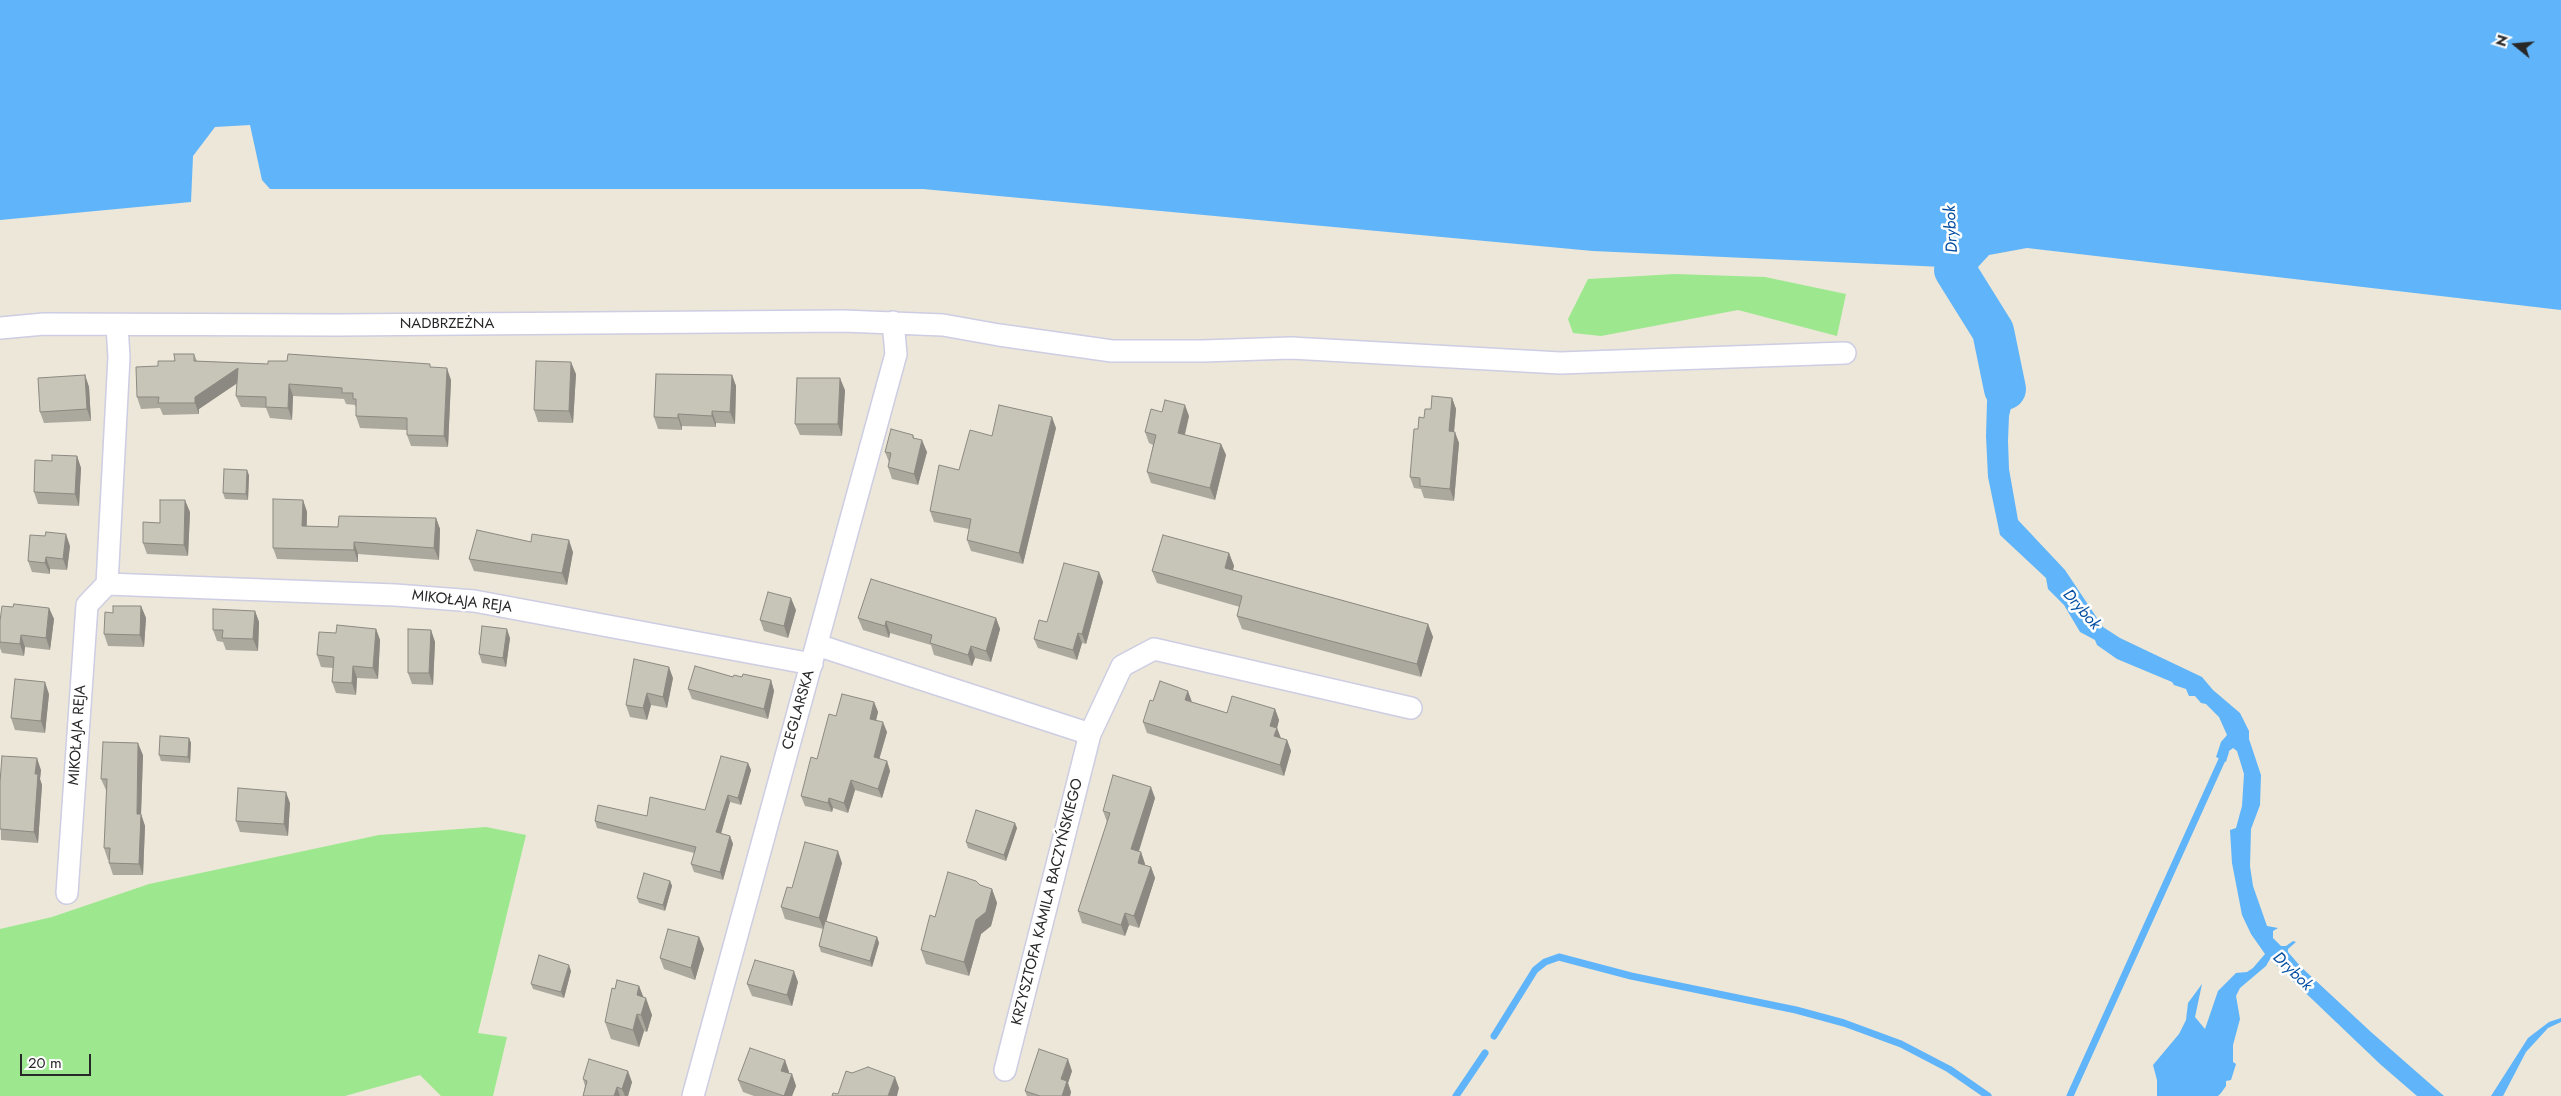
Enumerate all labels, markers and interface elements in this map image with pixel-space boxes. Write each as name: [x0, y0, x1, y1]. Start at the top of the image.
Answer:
north arrow: [2491, 20, 2541, 70]
text: N: [2490, 32, 2513, 49]
water label: Drybok: [1941, 205, 1963, 253]
street label: NADBRZEŻNA: [400, 315, 494, 333]
water label: Drybok: [2058, 586, 2104, 634]
street label: MIKOŁAJA REJA: [411, 587, 513, 617]
street label: CEGLARSKA: [779, 668, 819, 752]
street label: MIKOŁAJA REJA: [66, 684, 90, 786]
street label: KRZYSZTOFA KAMILA BACZYŃSKIEGO: [1009, 777, 1087, 1027]
water label: Drybok: [2268, 949, 2316, 995]
scale bar: [22, 1044, 94, 1076]
text: 20 m: [28, 1052, 62, 1074]

